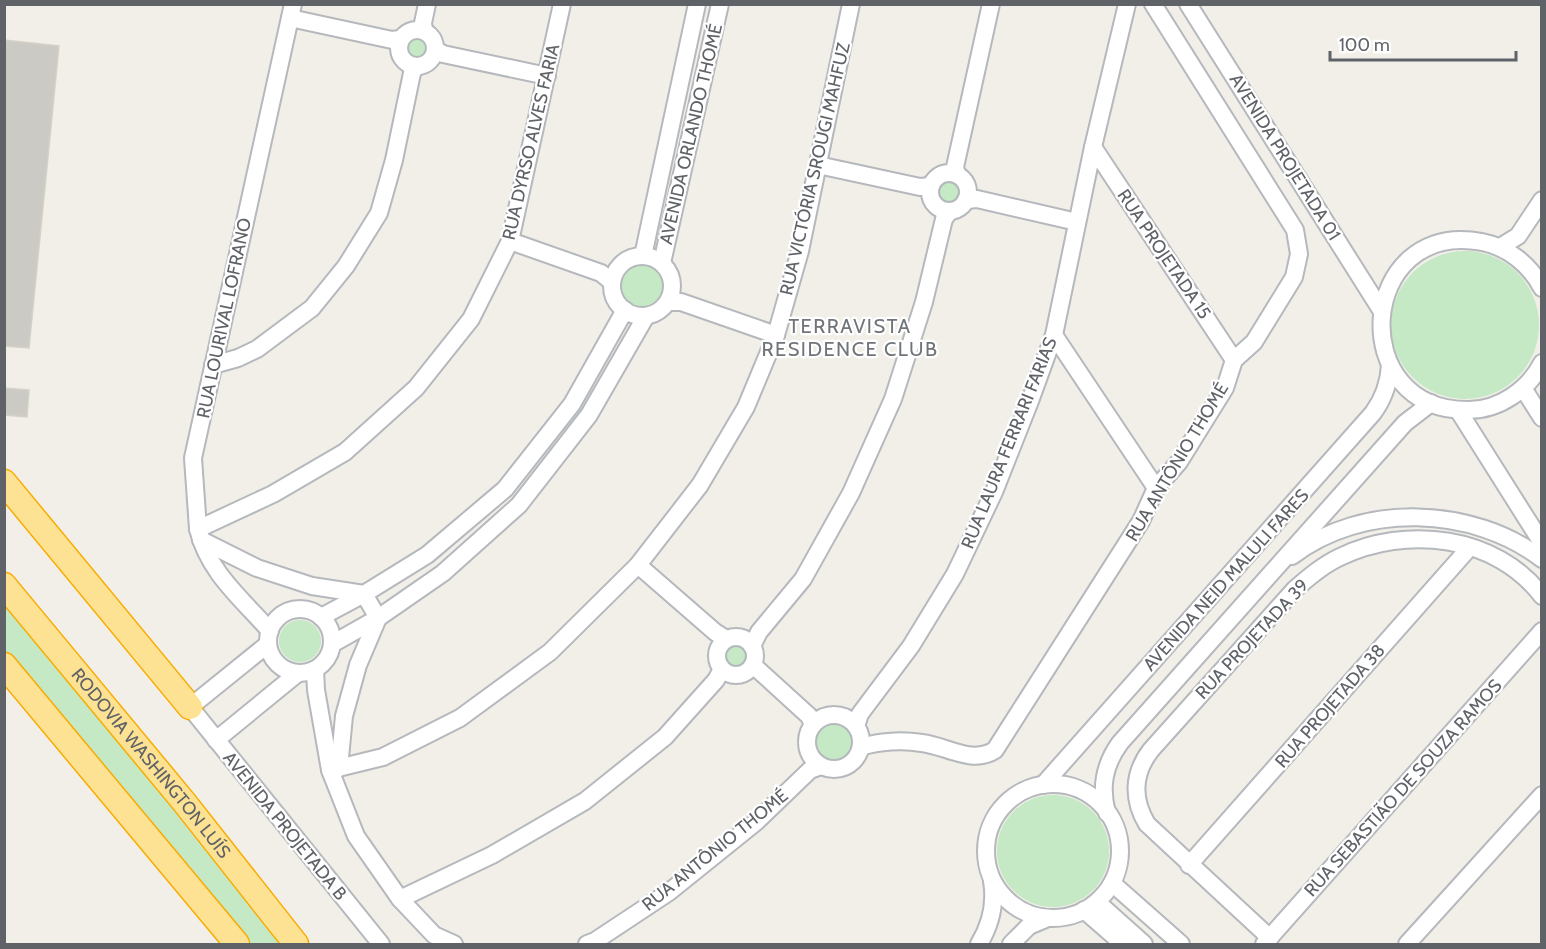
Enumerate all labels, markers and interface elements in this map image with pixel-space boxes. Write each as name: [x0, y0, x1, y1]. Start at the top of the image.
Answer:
street label: AVENIDA ORLANDO THOMÉ: [655, 22, 727, 246]
scale bar: [1330, 24, 1516, 62]
text: 100 m: [1339, 34, 1390, 56]
street label: RUA VICTÓRIA SROUGI MAHFUZ: [775, 40, 855, 297]
street label: RUA DYRSO ALVES FARIA: [498, 42, 564, 242]
street label: AVENIDA PROJETADA 01: [1225, 70, 1345, 244]
street label: RUA PROJETADA 15: [1112, 185, 1216, 323]
street label: RUA LOURIVAL LOFRANO: [192, 216, 256, 420]
district label: TERRAVISTA RESIDENCE CLUB: [762, 314, 938, 361]
street label: RUA LAURA FERRARI FARIAS: [956, 334, 1062, 552]
street label: RUA ANTÔNIO THOMÉ: [1121, 379, 1233, 545]
street label: AVENIDA NEID MALULI FARES: [1139, 485, 1313, 675]
street label: RUA PROJETADA 39: [1191, 574, 1313, 704]
street label: RUA PROJETADA 38: [1270, 640, 1390, 772]
street label: RODOVIA WASHINGTON LUÍS: [67, 664, 235, 863]
street label: RUA SEBASTIÃO DE SOUZA RAMOS: [1300, 675, 1506, 901]
street label: AVENIDA PROJETADA B: [218, 747, 352, 905]
street label: RUA ANTÔNIO THOMÉ: [638, 784, 792, 916]

